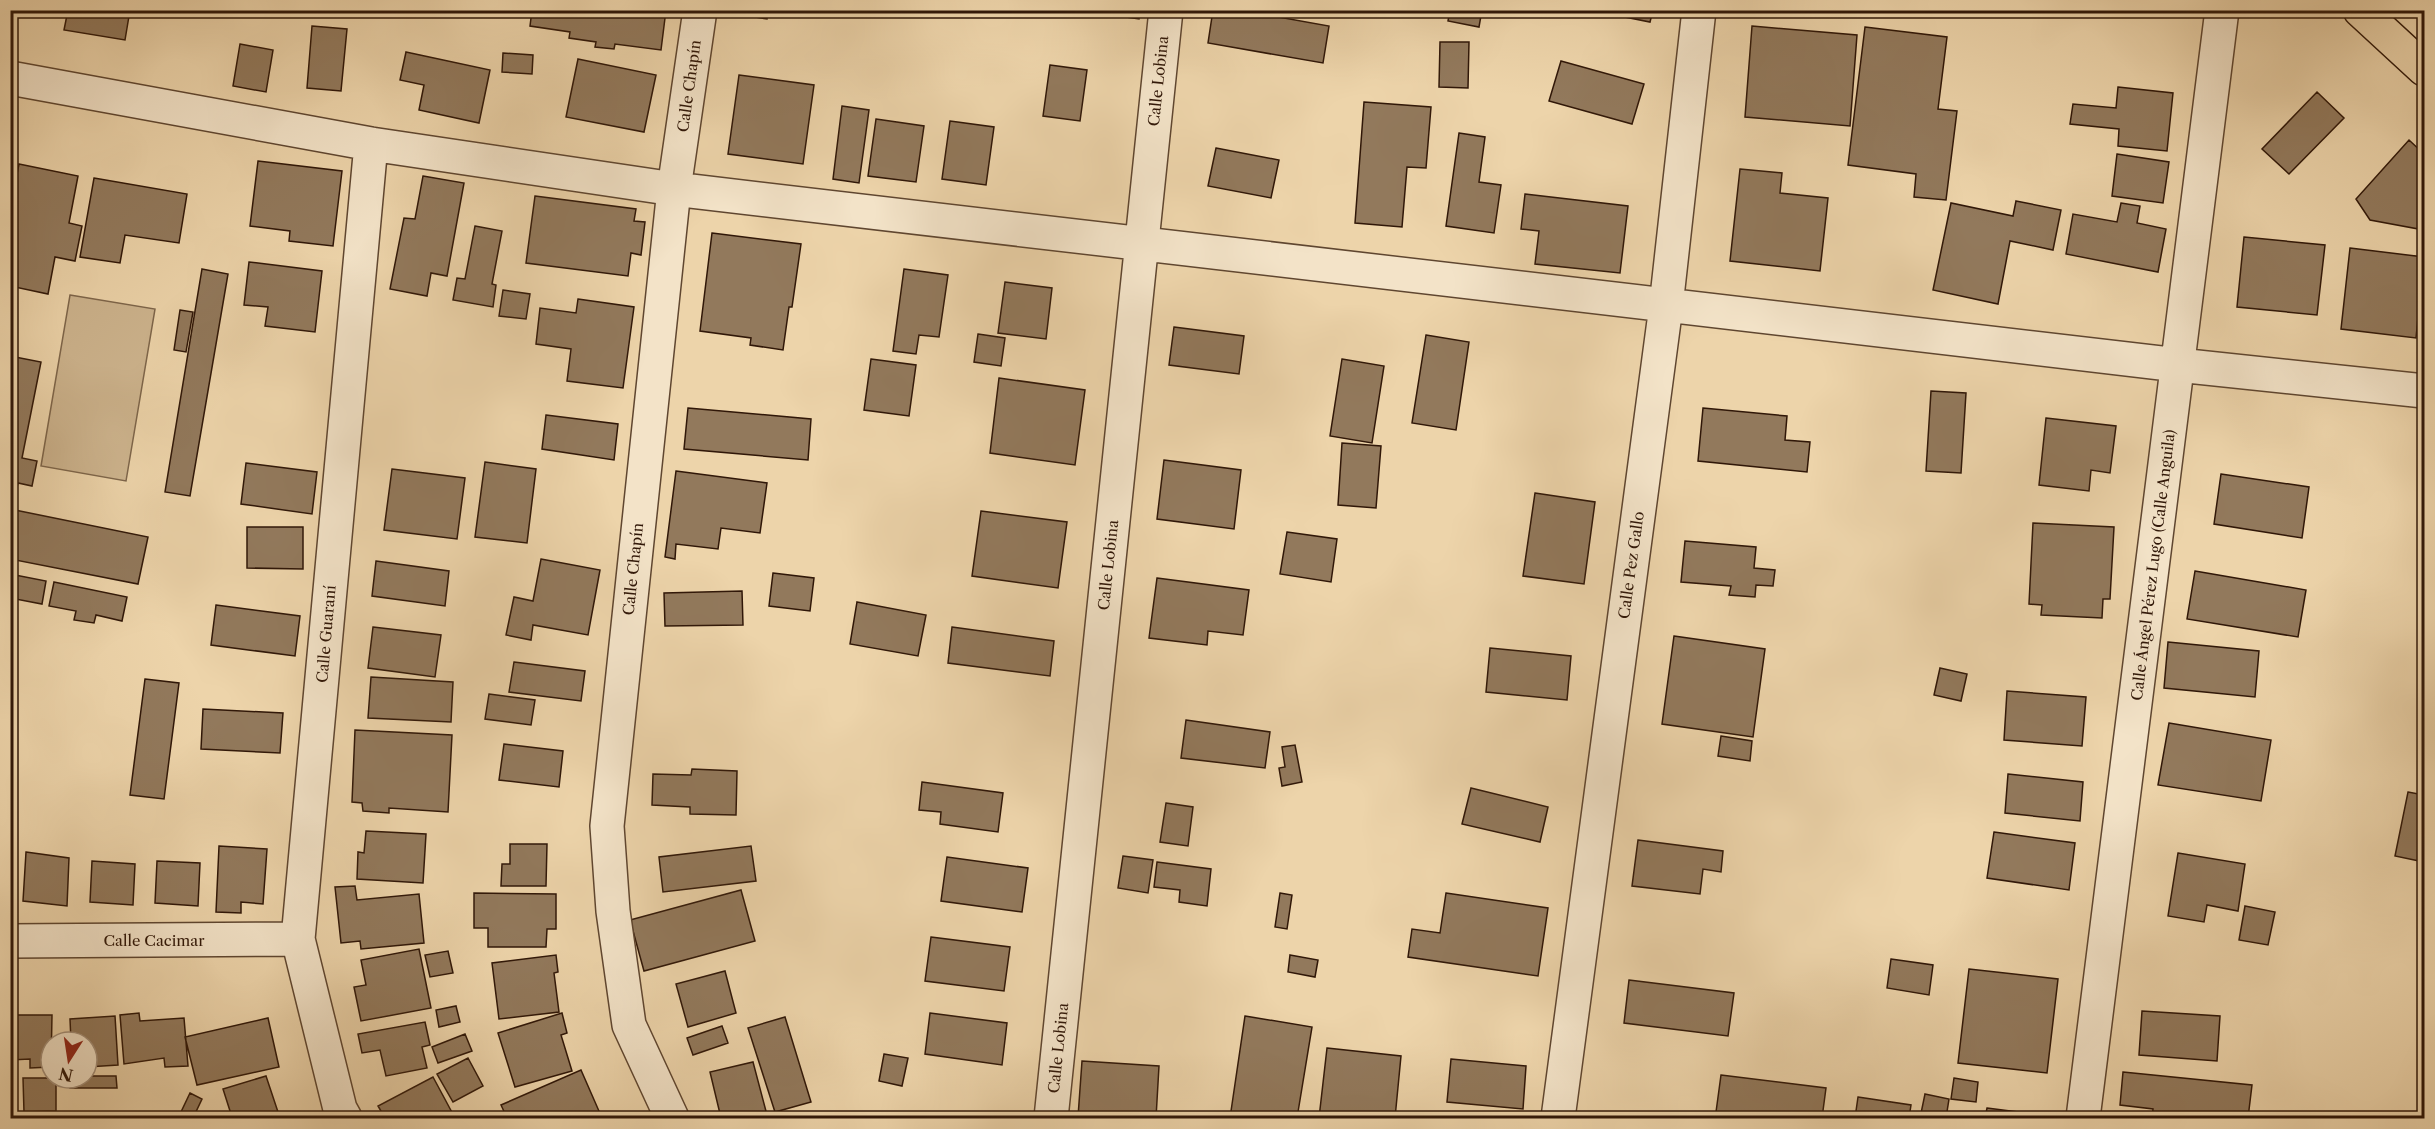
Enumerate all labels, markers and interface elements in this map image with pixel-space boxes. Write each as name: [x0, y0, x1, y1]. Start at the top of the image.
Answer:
street label: Calle Lobina: [1144, 35, 1172, 127]
street label: Calle Chapín: [673, 38, 705, 133]
street label: Calle Ángel Pérez Lugo (Calle Anguila): [2127, 428, 2179, 702]
street label: Calle Pez Gallo: [1614, 510, 1648, 620]
street label: Calle Lobina: [1094, 519, 1122, 611]
street label: Calle Chapín: [619, 521, 647, 616]
street label: Calle Guaraní: [312, 584, 340, 684]
street label: Calle Cacimar: [104, 931, 205, 950]
street label: Calle Lobina: [1044, 1002, 1072, 1094]
north arrow: [39, 1030, 99, 1090]
text: N: [57, 1063, 75, 1086]

